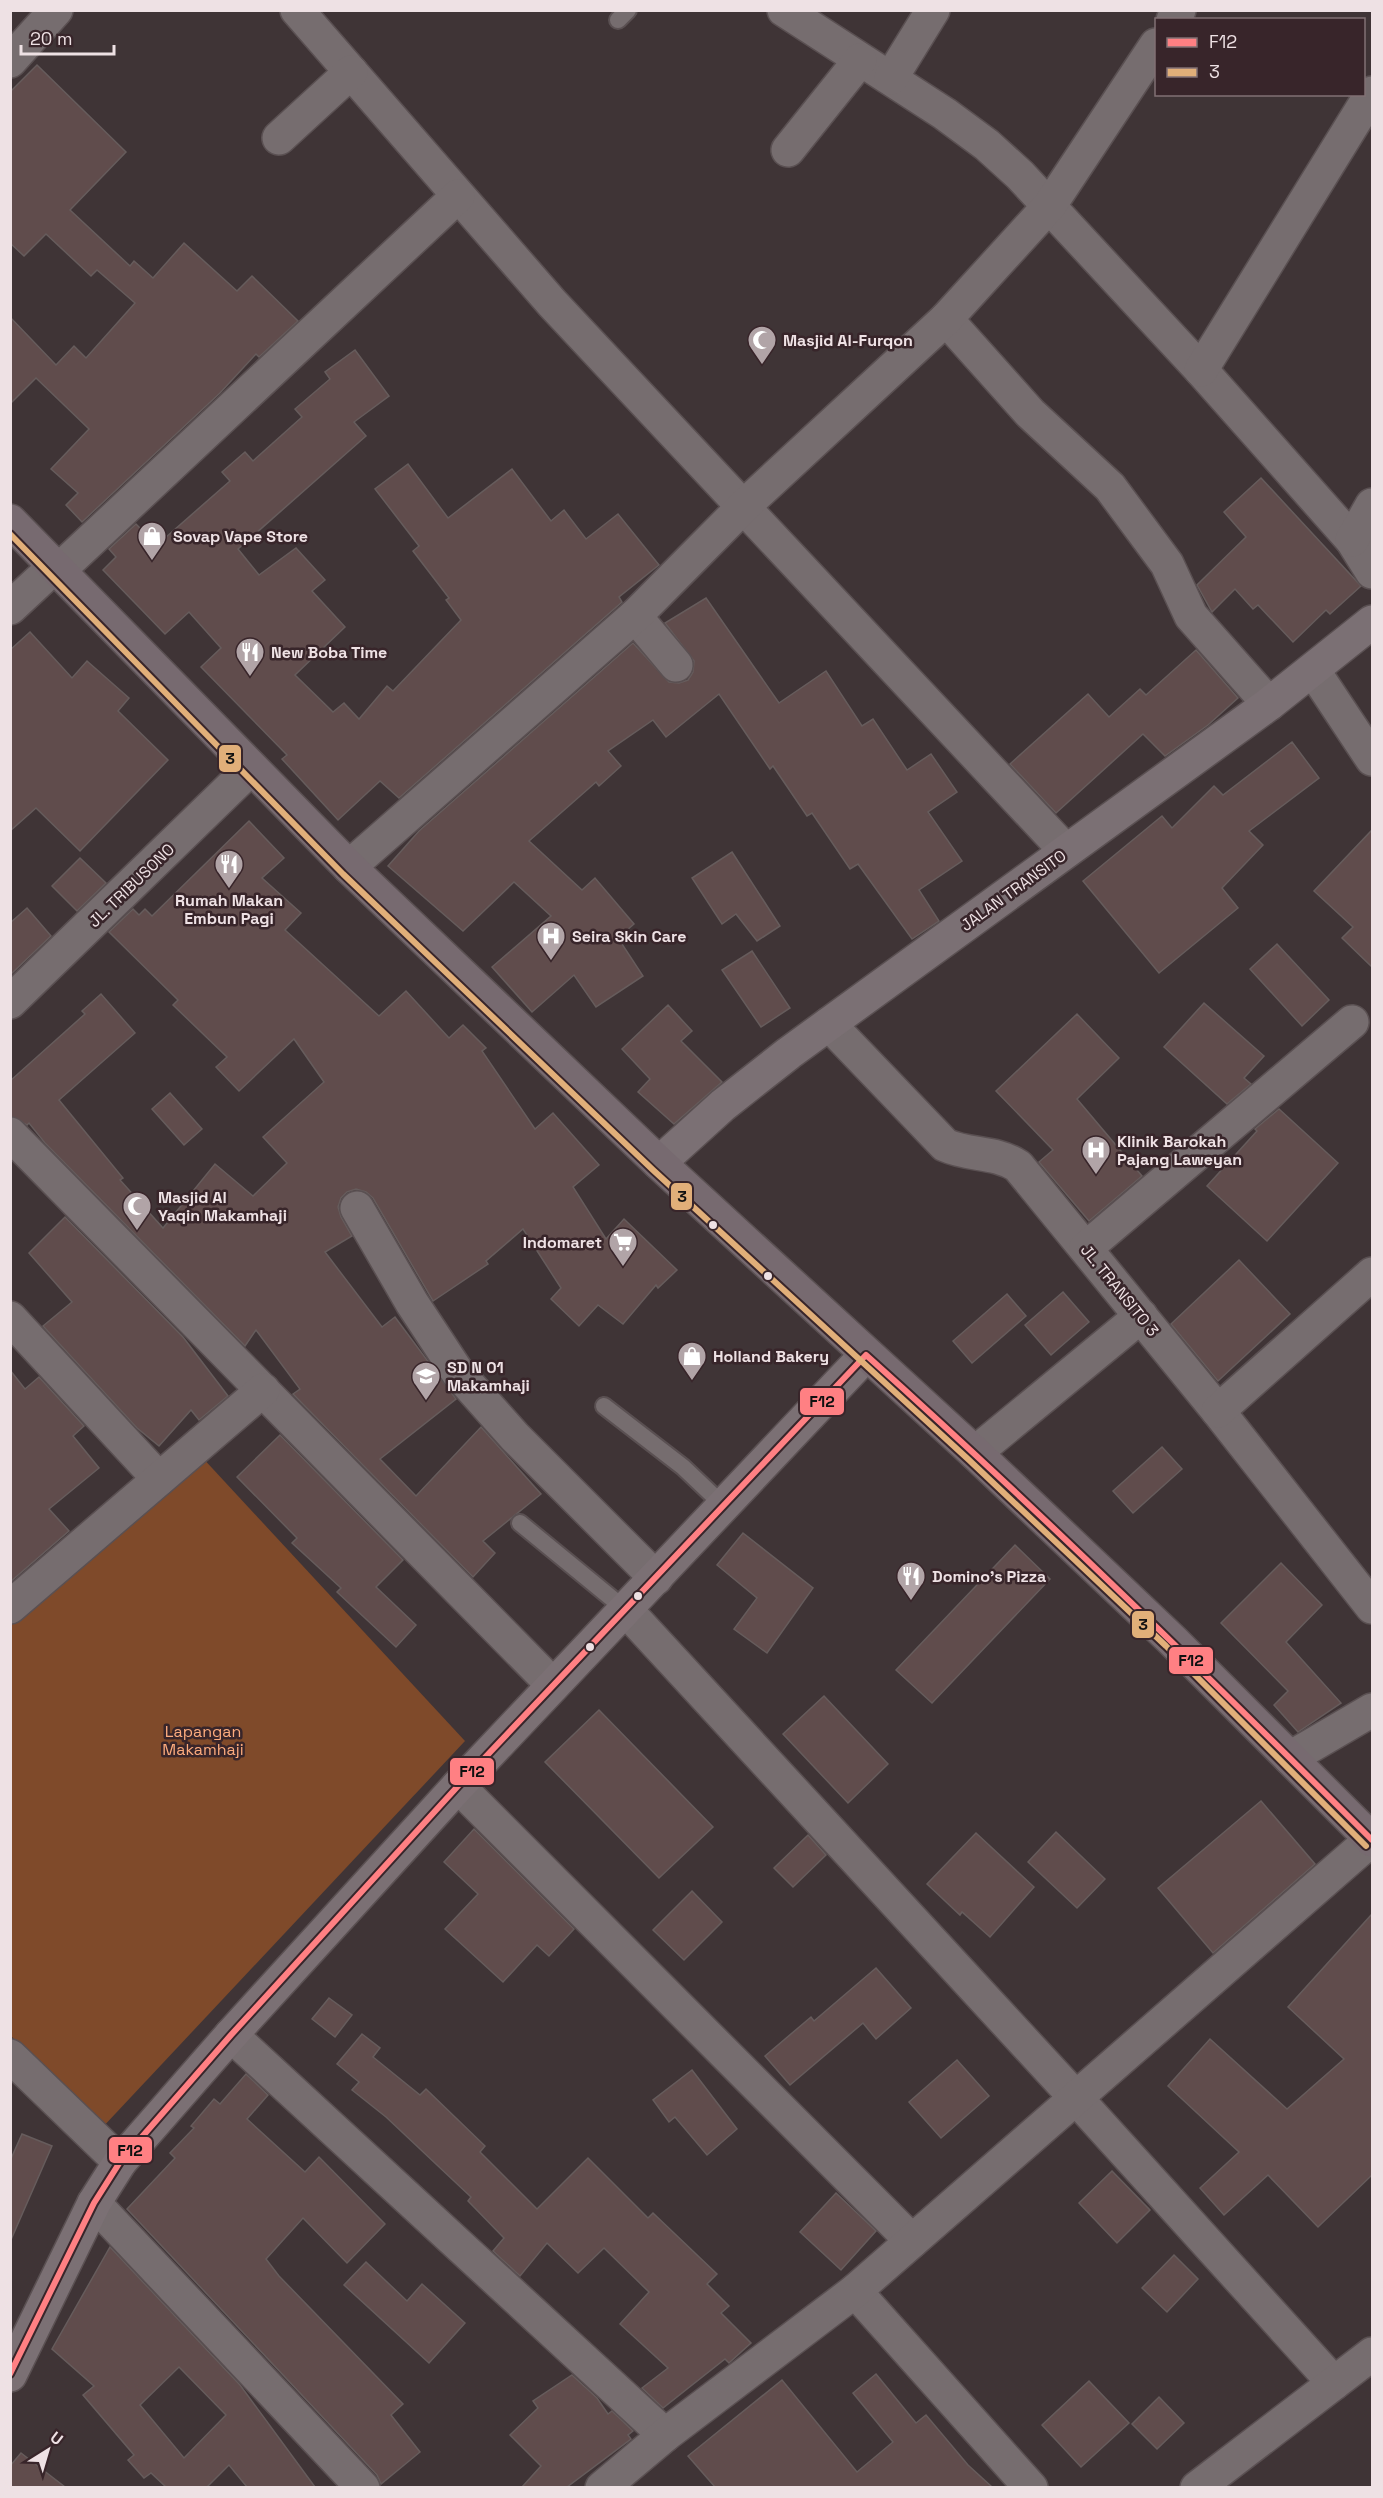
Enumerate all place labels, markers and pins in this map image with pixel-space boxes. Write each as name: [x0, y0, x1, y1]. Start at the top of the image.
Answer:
mosque icon: Masjid Al-Furqon: [746, 324, 778, 366]
place label: Masjid Al-Furqon: [783, 330, 913, 351]
shop icon: Sovap Vape Store: [136, 520, 168, 562]
place label: Sovap Vape Store: [173, 526, 308, 547]
restaurant icon: New Boba Time: [234, 636, 266, 678]
place label: New Boba Time: [271, 642, 387, 663]
restaurant icon: Rumah Makan Embun Pagi: [213, 848, 245, 890]
place label: Rumah Makan Embun Pagi: [175, 890, 283, 929]
hospital icon: Seira Skin Care: [535, 920, 567, 962]
place label: Seira Skin Care: [572, 926, 686, 947]
place label: Klinik Barokah Pajang Laweyan: [1117, 1131, 1242, 1170]
hospital icon: Klinik Barokah Pajang Laweyan: [1080, 1134, 1112, 1176]
place label: Masjid Al Yaqin Makamhaji: [158, 1187, 287, 1226]
mosque icon: Masjid Al Yaqin Makamhaji: [121, 1190, 153, 1232]
unlabelled marker: [707, 1219, 719, 1231]
supermarket icon: Indomaret: [607, 1226, 639, 1268]
place label: Indomaret: [523, 1232, 602, 1253]
unlabelled marker: [762, 1270, 774, 1282]
shop icon: Holland Bakery: [676, 1340, 708, 1382]
place label: Holland Bakery: [713, 1346, 829, 1367]
place label: SD N 01 Makamhaji: [447, 1357, 530, 1396]
school or university icon: SD N 01 Makamhaji: [410, 1360, 442, 1402]
restaurant icon: Domino's Pizza: [895, 1560, 927, 1602]
place label: Domino's Pizza: [932, 1566, 1046, 1587]
unlabelled marker: [632, 1590, 644, 1602]
unlabelled marker: [584, 1641, 596, 1653]

